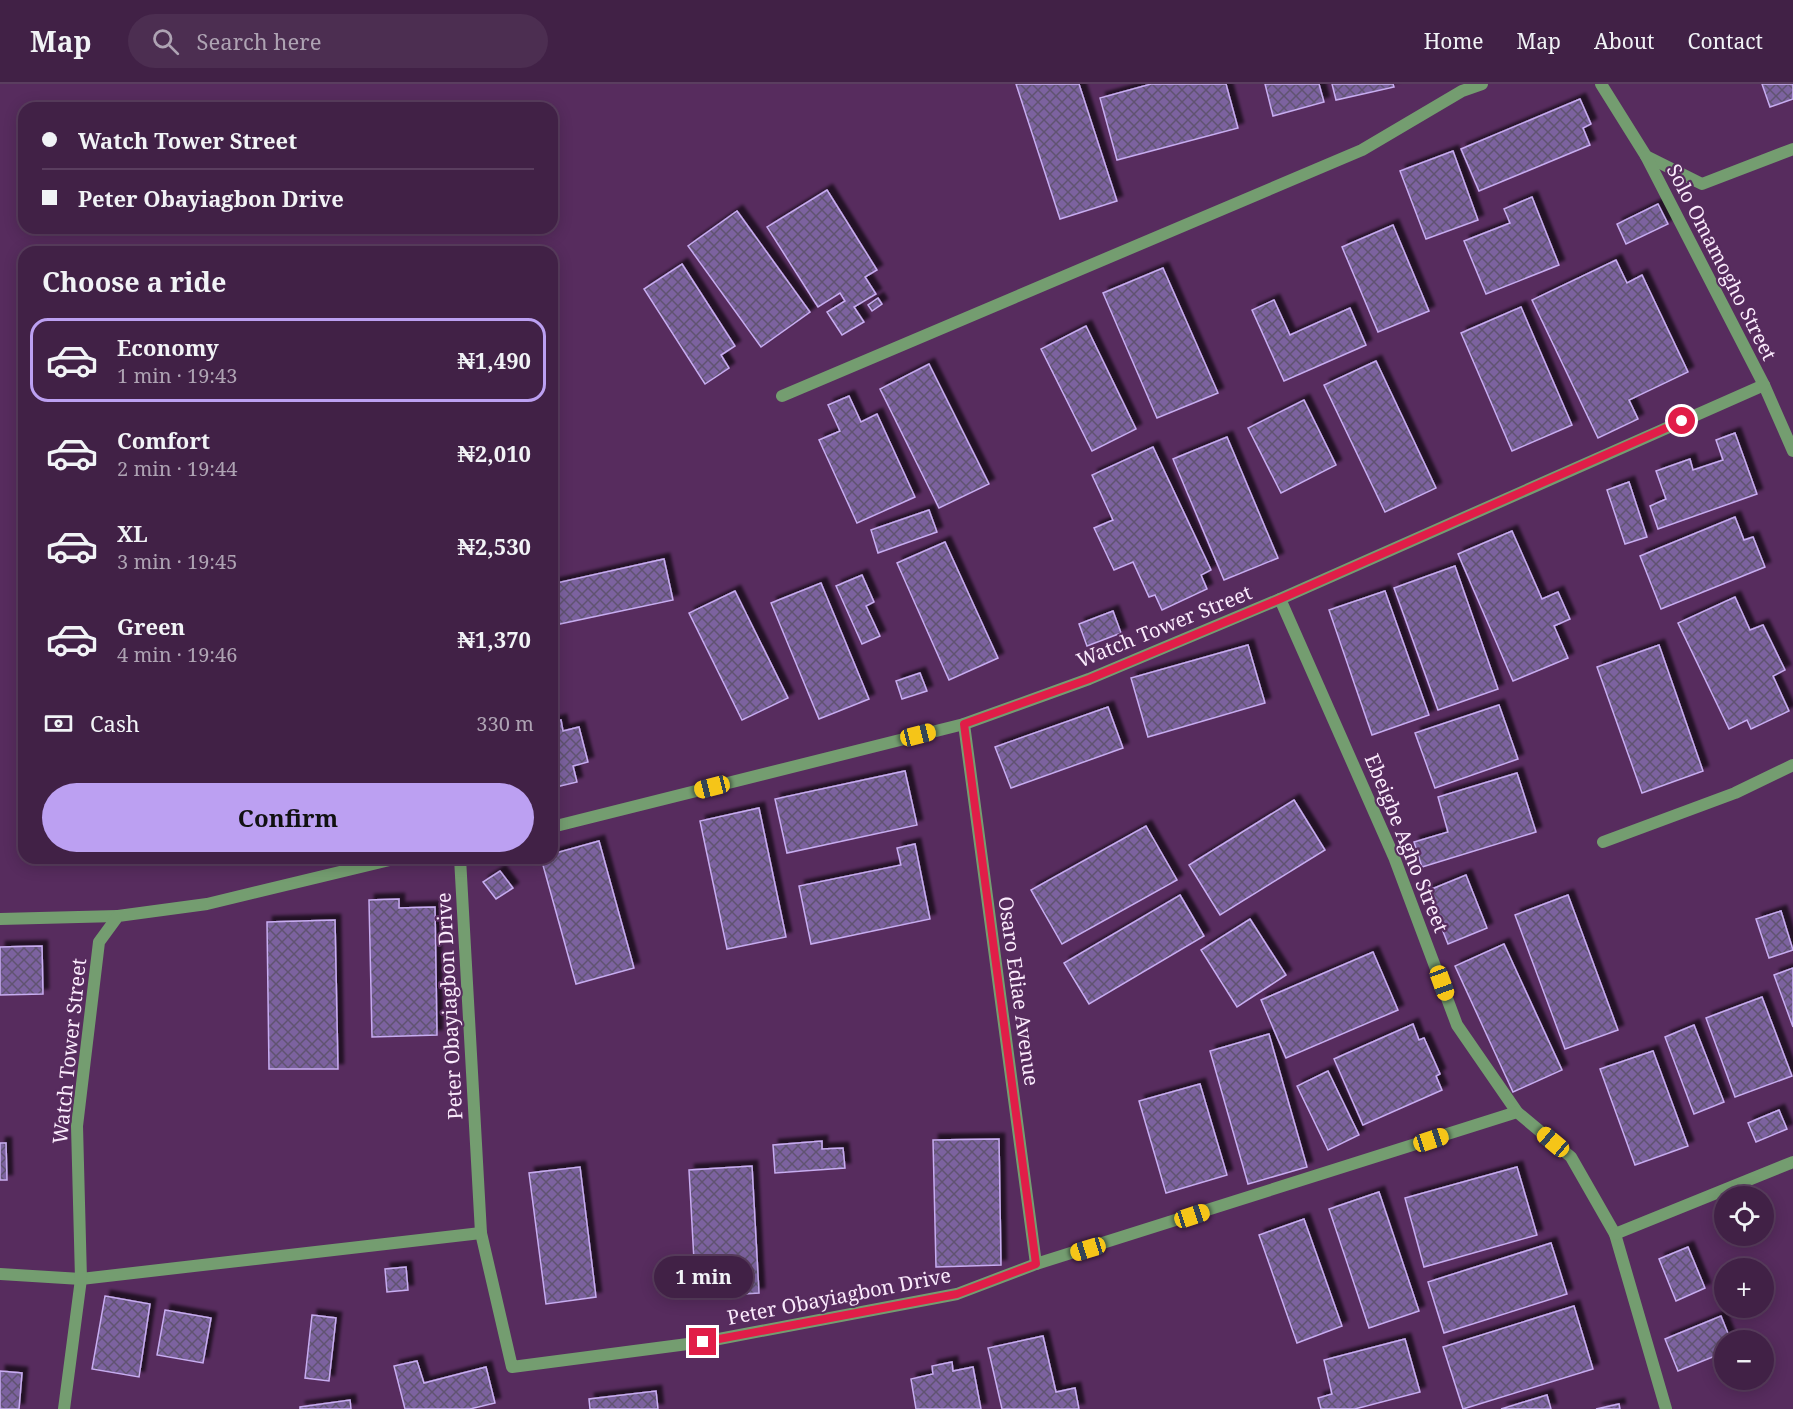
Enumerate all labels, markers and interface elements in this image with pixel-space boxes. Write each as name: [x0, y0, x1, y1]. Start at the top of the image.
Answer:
search box: [128, 14, 548, 68]
text: Map: [30, 22, 92, 60]
icon: search: [149, 25, 182, 58]
text: Search here: [197, 26, 321, 56]
text: Home: [1424, 27, 1484, 55]
text: Map: [1517, 27, 1561, 55]
text: About: [1594, 27, 1655, 55]
text: Contact: [1688, 27, 1763, 55]
text: Watch Tower Street: [78, 125, 297, 155]
street label: Solo Omamogho Street: [1661, 159, 1783, 365]
text: Peter Obayiagbon Drive: [78, 183, 344, 213]
text: Choose a ride: [42, 263, 227, 300]
text: Economy: [117, 332, 219, 362]
icon: car: [45, 333, 99, 387]
text: ₦1,490: [457, 345, 531, 375]
text: 1 min · 19:43: [117, 362, 237, 389]
route start: [1668, 407, 1695, 434]
text: Comfort: [117, 425, 210, 455]
icon: car: [45, 426, 99, 480]
text: ₦2,010: [457, 438, 531, 468]
text: 2 min · 19:44: [117, 455, 237, 482]
text: XL: [117, 518, 148, 548]
icon: car: [45, 519, 99, 573]
text: ₦2,530: [457, 531, 531, 561]
text: 3 min · 19:45: [117, 548, 237, 575]
street label: Watch Tower Street: [1072, 579, 1256, 673]
text: Green: [117, 611, 185, 641]
icon: car: [45, 612, 99, 666]
text: ₦1,370: [457, 624, 531, 654]
text: 4 min · 19:46: [117, 641, 237, 668]
icon: cash: [42, 707, 75, 740]
text: Cash: [90, 708, 140, 738]
text: 330 m: [476, 710, 534, 737]
car: [898, 722, 938, 748]
street label: Ebeigbe Agho Street: [1359, 750, 1455, 936]
car: [692, 774, 732, 800]
button: Confirm: [42, 783, 534, 852]
street label: Peter Obayiagbon Drive: [430, 892, 468, 1120]
street label: Osaro Ediae Avenue: [992, 895, 1046, 1087]
street label: Watch Tower Street: [46, 957, 92, 1145]
car: [1427, 963, 1457, 1003]
car: [1533, 1124, 1573, 1160]
car: [1411, 1126, 1451, 1154]
map controls: [1714, 1186, 1774, 1390]
button: locate: [1714, 1186, 1774, 1246]
car: [1172, 1202, 1212, 1230]
car: [1068, 1235, 1108, 1263]
callout: 1 min: [654, 1255, 752, 1297]
button: +: [1714, 1258, 1774, 1318]
street label: Peter Obayiagbon Drive: [725, 1261, 953, 1331]
text: 1 min: [675, 1263, 732, 1290]
route end: [689, 1328, 716, 1355]
button: −: [1714, 1330, 1774, 1390]

